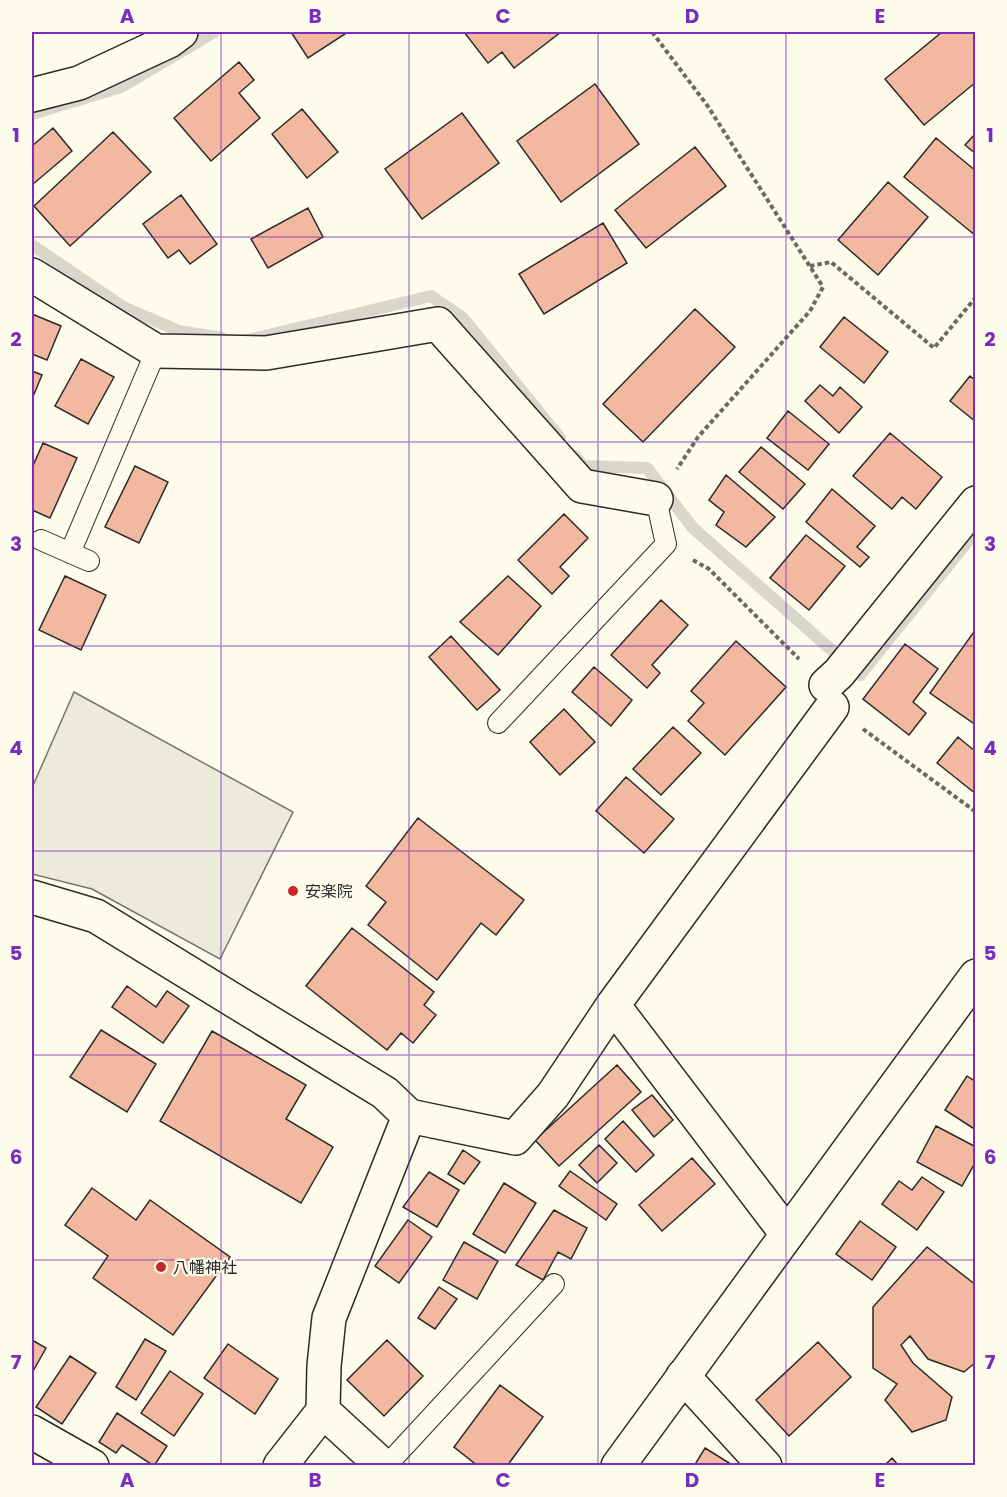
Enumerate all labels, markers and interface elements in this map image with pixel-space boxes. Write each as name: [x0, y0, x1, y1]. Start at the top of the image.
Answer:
text: A: [120, 2, 135, 30]
text: B: [308, 2, 322, 30]
text: C: [495, 2, 511, 30]
text: D: [685, 2, 699, 30]
text: E: [875, 2, 885, 30]
text: 1: [12, 121, 20, 149]
text: 1: [986, 121, 994, 149]
text: 2: [10, 325, 22, 353]
text: 2: [984, 325, 996, 353]
text: 3: [10, 530, 22, 558]
text: 3: [984, 530, 996, 558]
text: 4: [9, 734, 23, 762]
text: 4: [983, 734, 997, 762]
place label: 安楽院: [305, 880, 353, 903]
marker: 安楽院: [286, 884, 300, 898]
text: 5: [10, 939, 23, 967]
text: 5: [984, 939, 997, 967]
text: 6: [10, 1143, 22, 1171]
text: 6: [984, 1143, 996, 1171]
place label: 八幡神社: [173, 1256, 237, 1279]
marker: 八幡神社: [154, 1260, 168, 1274]
text: 7: [11, 1348, 22, 1376]
text: 7: [985, 1348, 996, 1376]
text: A: [120, 1466, 135, 1494]
text: B: [308, 1466, 322, 1494]
text: C: [495, 1466, 511, 1494]
text: D: [685, 1466, 699, 1494]
text: E: [875, 1466, 885, 1494]

